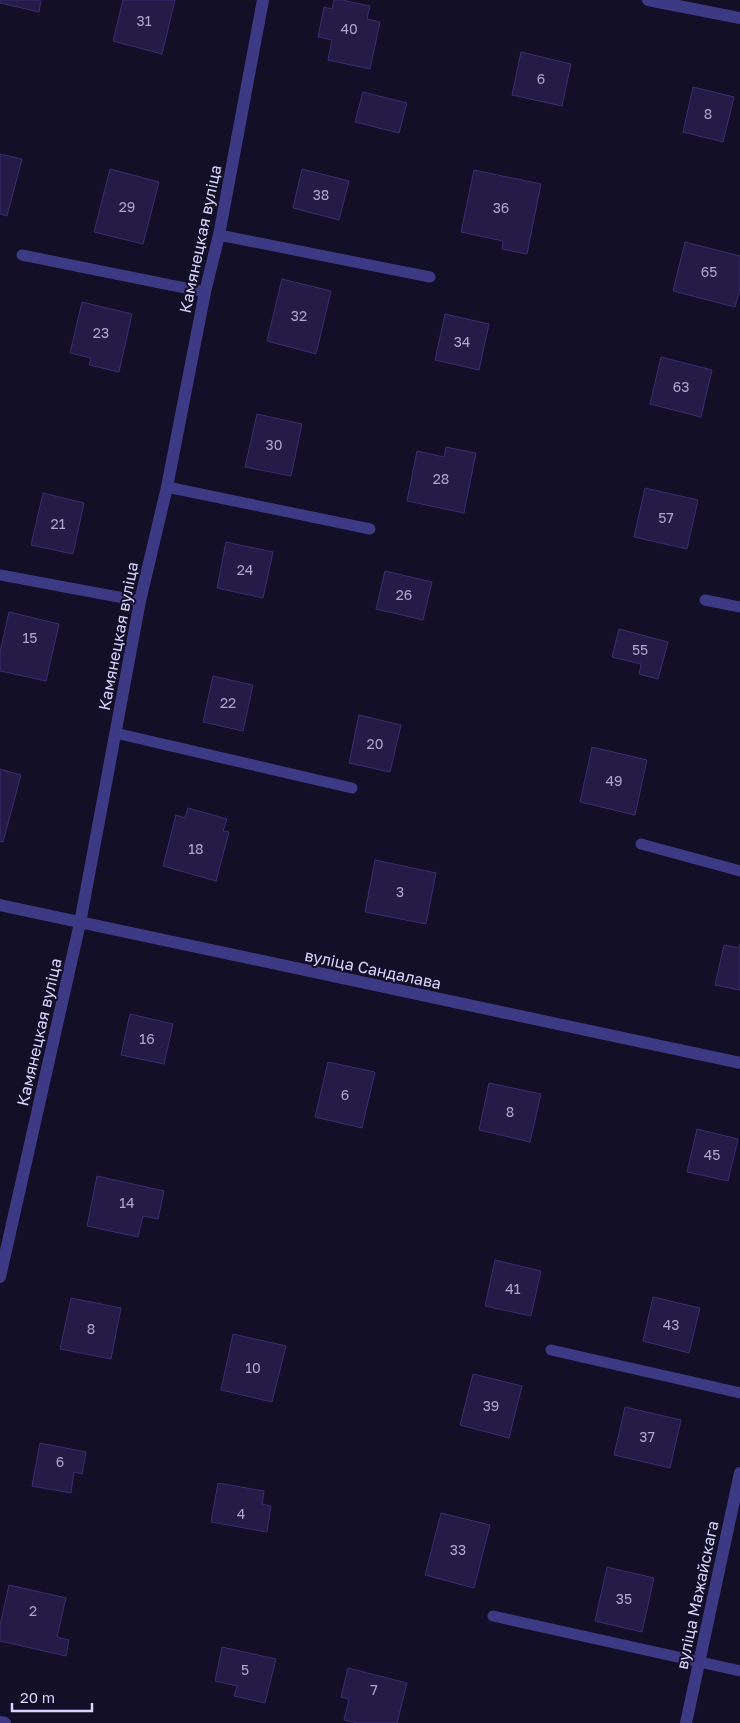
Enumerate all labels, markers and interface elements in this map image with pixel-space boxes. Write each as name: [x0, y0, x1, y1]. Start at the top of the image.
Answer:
house number: 31: [137, 12, 152, 29]
house number: 40: [340, 20, 358, 37]
house number: 6: [537, 70, 545, 87]
house number: 8: [704, 105, 712, 122]
street label: Камянецкая вуліца: [175, 163, 225, 315]
house number: 38: [313, 186, 329, 203]
house number: 29: [119, 198, 135, 215]
house number: 36: [493, 199, 509, 216]
house number: 65: [701, 263, 717, 280]
house number: 32: [291, 307, 307, 324]
house number: 23: [93, 324, 109, 341]
house number: 34: [454, 333, 470, 350]
house number: 63: [673, 378, 689, 395]
house number: 30: [266, 436, 282, 453]
house number: 28: [433, 470, 449, 487]
house number: 57: [658, 509, 674, 526]
house number: 21: [51, 515, 66, 532]
street label: Камянецкая вуліца: [94, 560, 142, 712]
house number: 24: [237, 561, 253, 578]
house number: 26: [396, 586, 412, 603]
house number: 15: [23, 629, 37, 646]
house number: 55: [632, 641, 648, 658]
house number: 22: [220, 694, 236, 711]
house number: 20: [367, 735, 383, 752]
house number: 49: [605, 772, 623, 789]
house number: 18: [188, 840, 204, 857]
house number: 3: [396, 883, 404, 900]
street label: вуліца Сандалава: [303, 945, 443, 993]
street label: Камянецкая вуліца: [12, 956, 66, 1108]
house number: 16: [139, 1030, 155, 1047]
house number: 6: [341, 1086, 349, 1103]
house number: 8: [506, 1103, 514, 1120]
house number: 45: [704, 1146, 720, 1163]
house number: 14: [119, 1194, 135, 1211]
house number: 41: [505, 1280, 521, 1297]
house number: 43: [663, 1316, 679, 1333]
house number: 8: [87, 1320, 95, 1337]
house number: 10: [245, 1359, 261, 1376]
house number: 39: [483, 1397, 499, 1414]
house number: 37: [639, 1428, 655, 1445]
house number: 6: [56, 1453, 64, 1470]
house number: 4: [237, 1505, 245, 1522]
street label: вуліца Мажайскага: [671, 1519, 723, 1671]
house number: 33: [450, 1541, 466, 1558]
house number: 35: [616, 1590, 632, 1607]
house number: 2: [29, 1602, 37, 1619]
house number: 5: [241, 1661, 249, 1678]
scale bar: [12, 1680, 92, 1712]
house number: 7: [370, 1681, 378, 1698]
text: 20 m: [20, 1688, 55, 1706]

